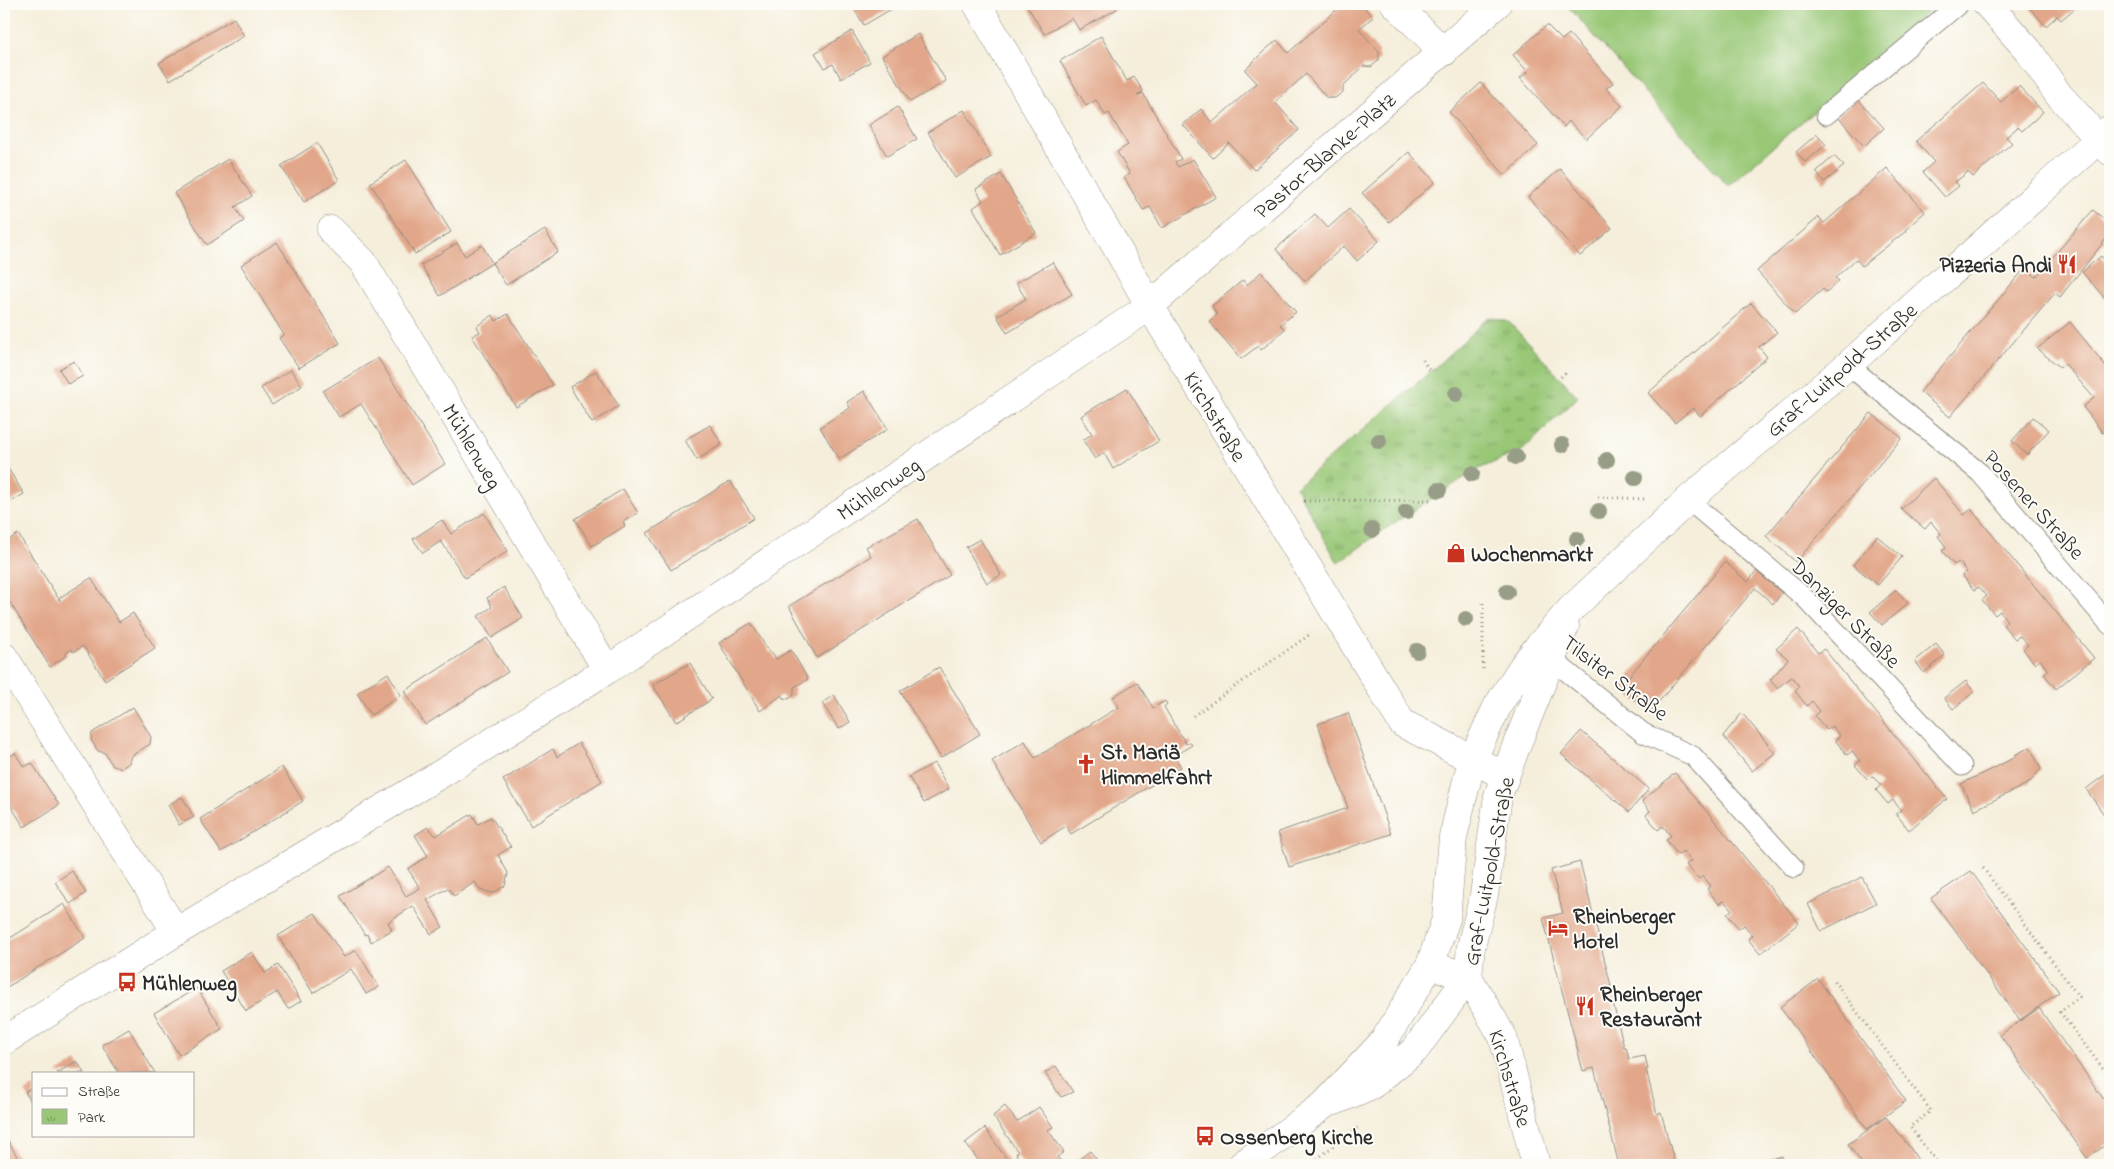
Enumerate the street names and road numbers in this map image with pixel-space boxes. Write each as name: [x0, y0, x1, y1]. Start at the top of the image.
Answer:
street label: Pastor-Blanke-Platz: [1248, 86, 1405, 228]
street label: Graf-Luitpold-Straße: [1760, 296, 1926, 446]
street label: Kirchstraße: [1174, 366, 1253, 469]
street label: Mühlenweg: [431, 399, 509, 497]
street label: Posener Straße: [1975, 444, 2091, 568]
street label: Mühlenweg: [831, 451, 929, 531]
street label: Danziger Straße: [1780, 551, 1907, 678]
street label: Tilsiter Straße: [1554, 629, 1674, 730]
street label: Graf-Luitpold-Straße: [1457, 774, 1525, 969]
street label: Kirchstraße: [1478, 1026, 1538, 1132]

